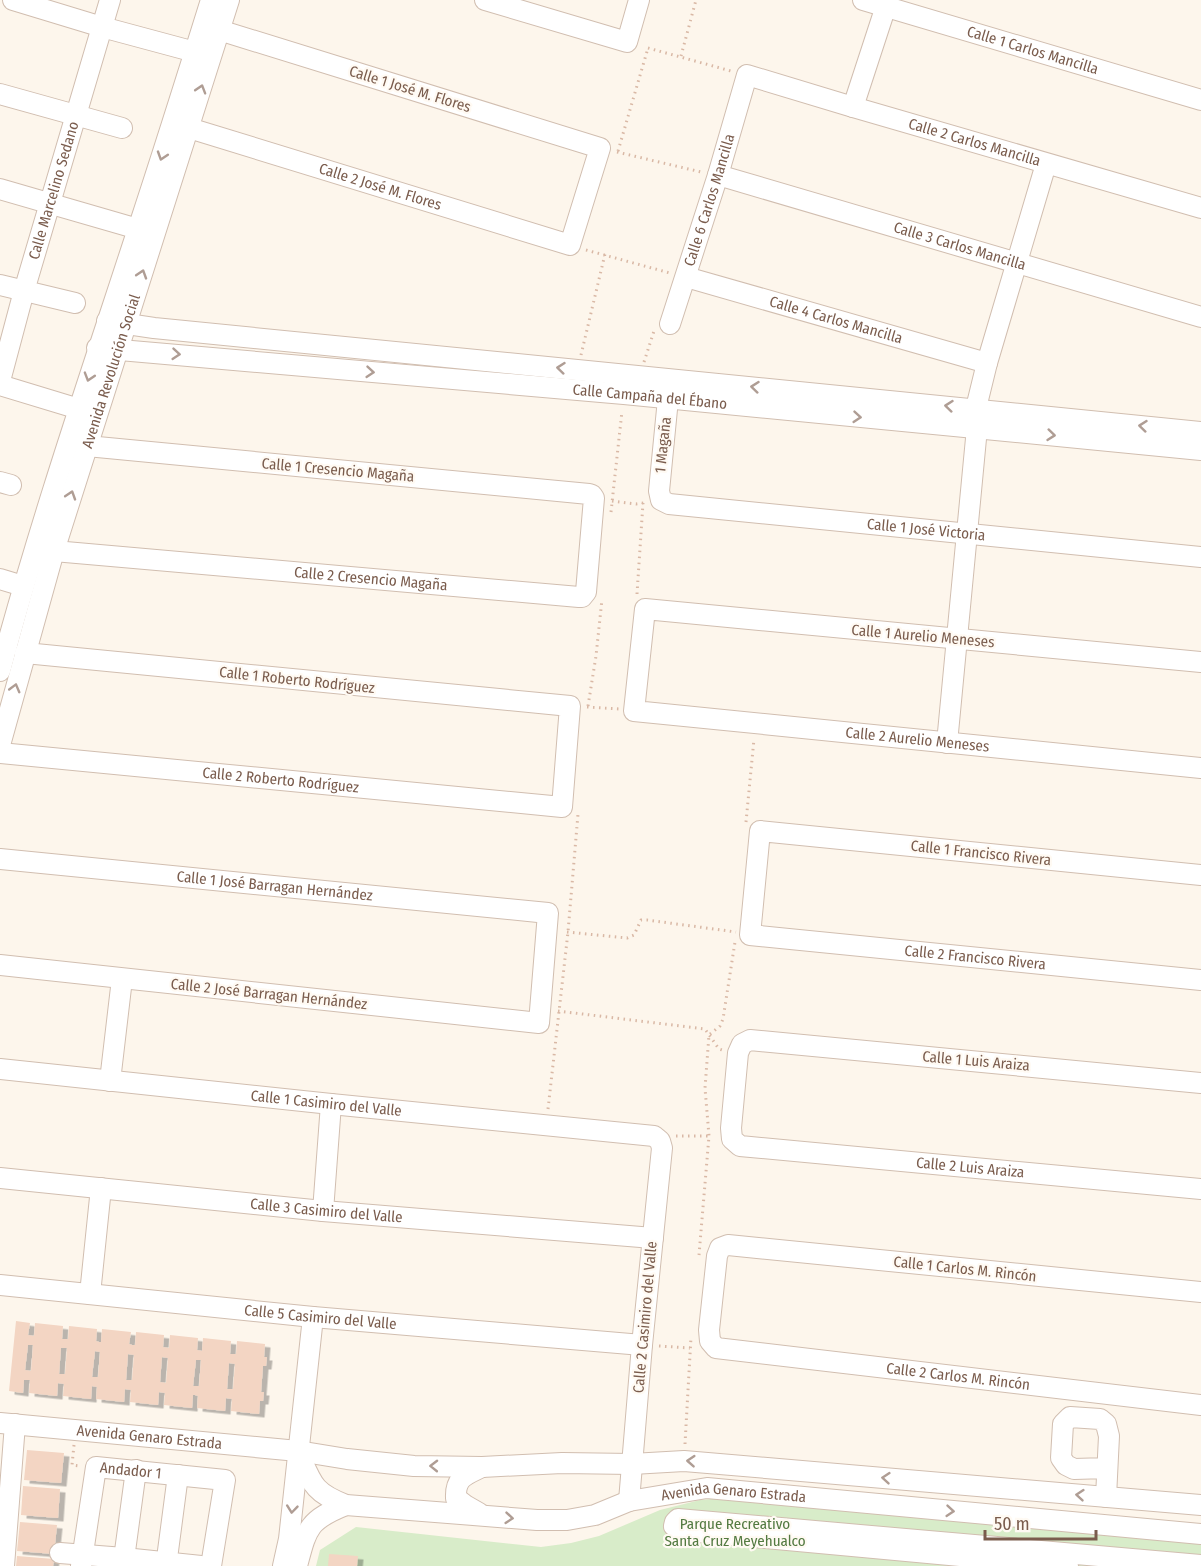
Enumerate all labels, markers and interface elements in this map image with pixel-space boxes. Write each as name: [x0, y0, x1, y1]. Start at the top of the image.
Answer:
street label: Calle 1 Carlos Mancilla: [965, 22, 1101, 78]
street label: Calle 1 José M. Flores: [347, 62, 473, 116]
one-way arrow: [194, 84, 206, 95]
street label: Calle 2 Carlos Mancilla: [906, 115, 1043, 170]
street label: Calle Marcelino Sedano: [25, 119, 83, 262]
street label: Calle 6 Carlos Mancilla: [680, 132, 738, 269]
one-way arrow: [156, 150, 169, 161]
street label: Calle 2 José M. Flores: [317, 159, 444, 214]
street label: Calle 3 Carlos Mancilla: [892, 218, 1028, 274]
one-way arrow: [134, 269, 147, 280]
street label: Avenida Revolución Social: [78, 292, 144, 450]
street label: Calle 4 Carlos Mancilla: [767, 292, 905, 347]
one-way arrow: [171, 347, 180, 360]
one-way arrow: [556, 362, 565, 375]
one-way arrow: [365, 365, 375, 378]
one-way arrow: [84, 371, 96, 382]
street label: Calle Campaña del Ébano: [572, 381, 728, 413]
one-way arrow: [750, 381, 759, 394]
one-way arrow: [944, 400, 953, 413]
one-way arrow: [852, 410, 861, 423]
street label: 1 Magaña: [651, 416, 675, 474]
one-way arrow: [1138, 420, 1147, 432]
one-way arrow: [1046, 428, 1056, 441]
street label: Calle 1 Cresencio Magaña: [261, 454, 415, 486]
one-way arrow: [64, 490, 76, 501]
street label: Calle 1 José Victoria: [866, 515, 986, 544]
street label: Calle 2 Cresencio Magaña: [293, 563, 448, 594]
street label: Calle 1 Aurelio Meneses: [851, 621, 995, 651]
street label: Calle 1 Roberto Rodríguez: [218, 663, 376, 697]
one-way arrow: [8, 683, 20, 694]
street label: Calle 2 Aurelio Meneses: [845, 723, 990, 756]
street label: Calle 2 Roberto Rodríguez: [202, 763, 360, 796]
street label: Calle 1 Francisco Rivera: [910, 837, 1052, 869]
street label: Calle 1 José Barragan Hernández: [176, 867, 374, 905]
street label: Calle 2 Francisco Rivera: [904, 941, 1047, 973]
street label: Calle 2 José Barragan Hernández: [170, 975, 368, 1013]
street label: Calle 1 Luis Araiza: [922, 1047, 1030, 1075]
street label: Calle 1 Casimiro del Valle: [250, 1087, 403, 1120]
street label: Calle 2 Luis Araiza: [915, 1153, 1025, 1181]
street label: Calle 3 Casimiro del Valle: [249, 1195, 403, 1226]
street label: Calle 2 Casimiro del Valle: [629, 1240, 661, 1394]
street label: Calle 1 Carlos M. Rincón: [893, 1253, 1037, 1285]
street label: Calle 5 Casimiro del Valle: [243, 1301, 397, 1333]
street label: Calle 2 Carlos M. Rincón: [885, 1359, 1031, 1394]
street label: Avenida Genaro Estrada: [76, 1421, 223, 1453]
one-way arrow: [687, 1455, 696, 1468]
street label: Andador 1: [99, 1458, 162, 1483]
one-way arrow: [429, 1460, 438, 1472]
one-way arrow: [881, 1472, 890, 1485]
street label: Avenida Genaro Estrada: [660, 1479, 807, 1506]
one-way arrow: [1075, 1489, 1084, 1502]
scale bar: [985, 1503, 1096, 1541]
one-way arrow: [286, 1504, 299, 1513]
one-way arrow: [946, 1504, 955, 1517]
one-way arrow: [504, 1511, 513, 1524]
text: 50 m: [994, 1513, 1030, 1535]
park label: Parque Recreativo Santa Cruz Meyehualco: [664, 1515, 806, 1550]

